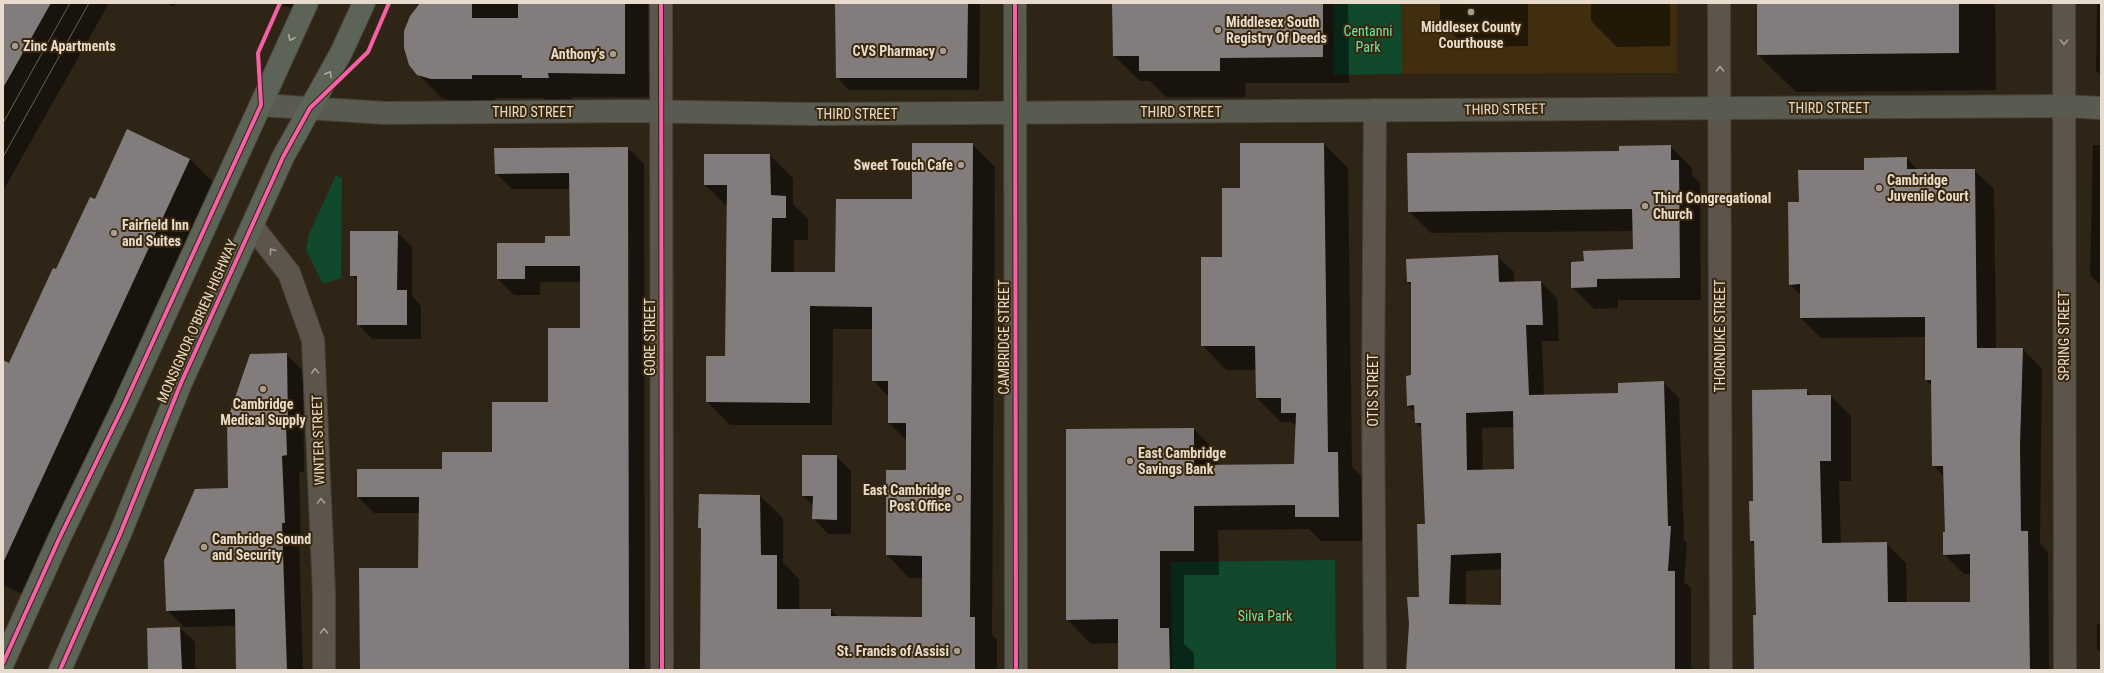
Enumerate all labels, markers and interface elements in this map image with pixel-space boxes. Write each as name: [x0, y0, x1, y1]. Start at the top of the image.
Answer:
marker: Middlesex County Courthouse: [1466, 7, 1476, 17]
place label: Middlesex South Registry Of Deeds: [1226, 14, 1327, 46]
place label: Middlesex County Courthouse: [1421, 19, 1522, 51]
park label: Centanni Park: [1344, 23, 1392, 55]
marker: Middlesex South Registry Of Deeds: [1213, 25, 1223, 35]
one-way arrow: [288, 34, 296, 42]
place label: Zinc Apartments: [23, 38, 116, 54]
one-way arrow: [2060, 39, 2068, 45]
marker: Zinc Apartments: [10, 41, 20, 51]
place label: CVS Pharmacy: [852, 43, 936, 59]
place label: Anthony's: [551, 46, 605, 62]
marker: CVS Pharmacy: [938, 46, 948, 56]
marker: Anthony's: [608, 49, 618, 59]
one-way arrow: [1716, 66, 1724, 72]
one-way arrow: [325, 71, 332, 78]
street label: THIRD STREET: [1464, 100, 1546, 118]
street label: THIRD STREET: [1788, 100, 1870, 116]
street label: THIRD STREET: [492, 104, 574, 120]
street label: THIRD STREET: [1140, 104, 1222, 120]
street label: THIRD STREET: [816, 106, 898, 122]
place label: Sweet Touch Cafe: [854, 157, 953, 173]
marker: Sweet Touch Cafe: [956, 160, 966, 170]
place label: Cambridge Juvenile Court: [1887, 172, 1969, 204]
marker: Cambridge Juvenile Court: [1874, 183, 1884, 193]
place label: Third Congregational Church: [1653, 190, 1771, 222]
marker: Third Congregational Church: [1640, 201, 1650, 211]
place label: Fairfield Inn and Suites: [122, 217, 189, 249]
marker: Fairfield Inn and Suites: [109, 228, 119, 238]
street label: MONSIGNOR O'BRIEN HIGHWAY: [154, 236, 241, 405]
one-way arrow: [270, 249, 277, 256]
street label: THORNDIKE STREET: [1712, 279, 1728, 393]
street label: CAMBRIDGE STREET: [996, 280, 1012, 394]
street label: SPRING STREET: [2056, 291, 2072, 381]
street label: GORE STREET: [642, 298, 658, 376]
street label: OTIS STREET: [1365, 354, 1381, 426]
one-way arrow: [311, 368, 320, 374]
marker: Cambridge Medical Supply: [258, 384, 268, 394]
street label: WINTER STREET: [308, 394, 328, 486]
place label: Cambridge Medical Supply: [220, 396, 307, 428]
place label: East Cambridge Savings Bank: [1138, 445, 1226, 477]
marker: East Cambridge Savings Bank: [1125, 456, 1135, 466]
place label: East Cambridge Post Office: [863, 482, 951, 514]
marker: East Cambridge Post Office: [954, 493, 964, 503]
one-way arrow: [316, 498, 325, 504]
place label: Cambridge Sound and Security: [212, 531, 311, 563]
marker: Cambridge Sound and Security: [199, 542, 209, 552]
park label: Silva Park: [1238, 608, 1293, 624]
one-way arrow: [320, 628, 328, 634]
place label: St. Francis of Assisi: [837, 643, 949, 659]
marker: St. Francis of Assisi: [952, 646, 962, 656]

